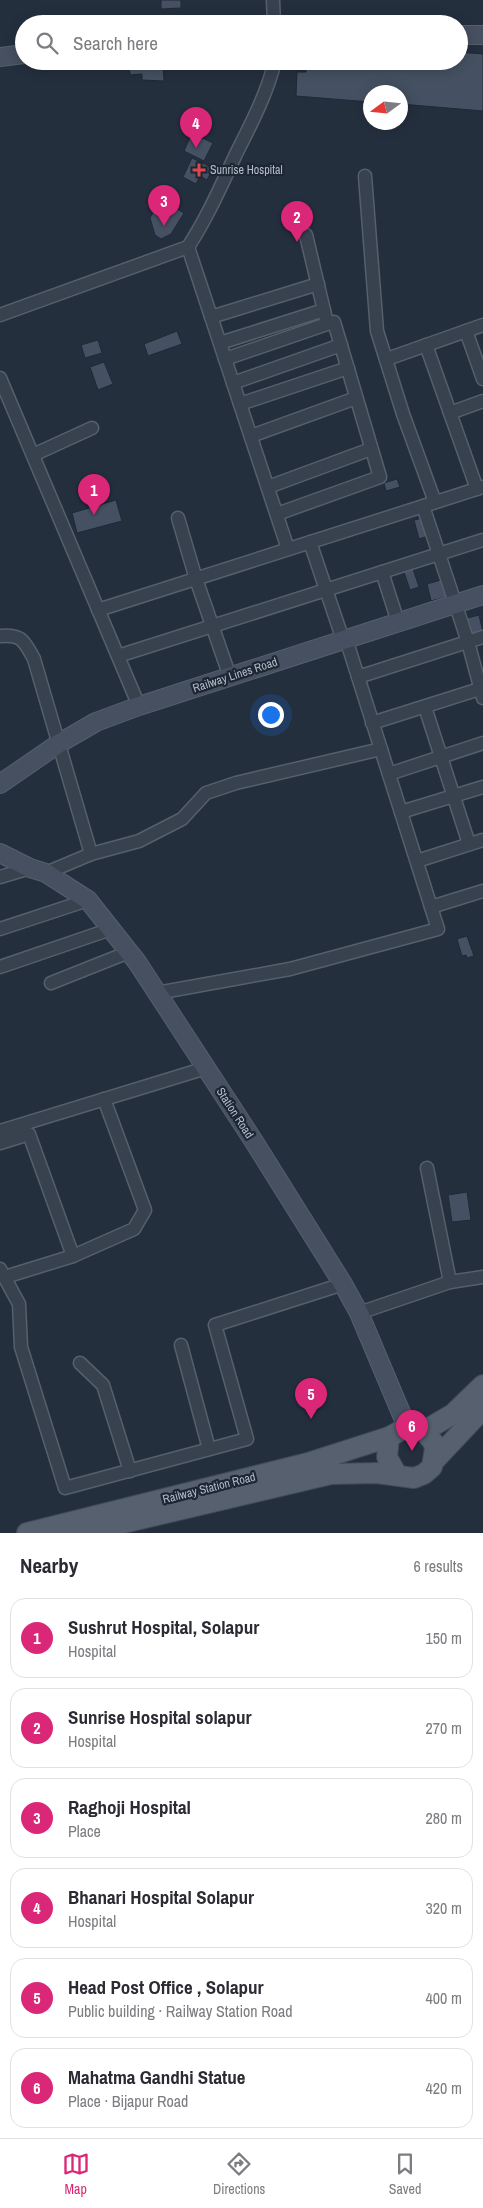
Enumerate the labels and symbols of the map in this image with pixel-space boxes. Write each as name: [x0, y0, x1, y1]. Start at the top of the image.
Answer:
north arrow: [363, 85, 408, 130]
pin: 4: [180, 107, 212, 148]
place label: Sunrise Hospital: [210, 162, 283, 178]
marker: Sunrise Hospital: [192, 163, 206, 177]
pin: 3: [148, 185, 180, 226]
pin: 2: [281, 201, 313, 242]
pin: 1: [78, 474, 110, 515]
street label: Railway Lines Road: [191, 654, 279, 696]
your location: [258, 702, 284, 728]
street label: Station Road: [213, 1085, 257, 1141]
pin: 5: [295, 1378, 327, 1419]
pin: 6: [396, 1410, 428, 1451]
street label: Railway Station Road: [161, 1469, 257, 1507]

